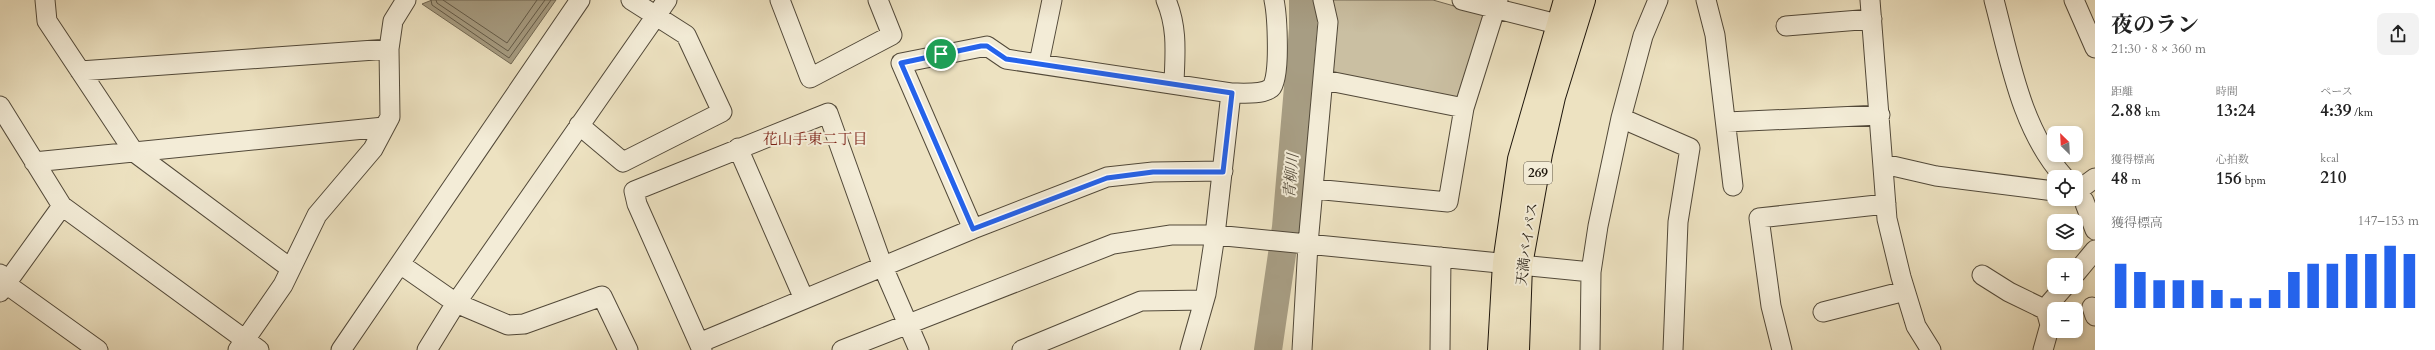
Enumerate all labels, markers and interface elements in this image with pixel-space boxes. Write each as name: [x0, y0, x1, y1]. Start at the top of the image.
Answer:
text: 夜のラン: [2111, 10, 2199, 40]
button: share: [2377, 13, 2419, 55]
pin: [924, 37, 958, 71]
text: 21:30 · 8 × 360 m: [2111, 40, 2206, 58]
icon: arrive: [930, 43, 952, 65]
text: 距離: [2111, 84, 2133, 99]
text: 時間: [2216, 84, 2238, 99]
text: ペース: [2320, 84, 2353, 99]
text: 2.88: [2111, 99, 2142, 122]
text: 13:24: [2216, 99, 2255, 122]
text: 4:39: [2320, 99, 2351, 122]
text: km: [2142, 105, 2160, 120]
text: /km: [2351, 105, 2373, 120]
north arrow: [2047, 126, 2083, 162]
map controls: [2047, 126, 2083, 338]
district label: 花山手東二丁目: [762, 129, 868, 149]
water label: 青柳川: [1279, 151, 1303, 199]
text: kcal: [2320, 151, 2339, 166]
text: 獲得標高: [2111, 152, 2155, 167]
text: 心拍数: [2216, 152, 2249, 167]
road number: 269: [1524, 162, 1552, 184]
text: 210: [2320, 166, 2346, 189]
text: 48: [2111, 167, 2128, 190]
text: 156: [2216, 167, 2242, 190]
button: locate: [2047, 170, 2083, 206]
text: m: [2128, 173, 2141, 188]
text: bpm: [2242, 173, 2266, 188]
street label: 天満バイパス: [1512, 201, 1542, 287]
text: 147–153 m: [2357, 212, 2419, 230]
button: layers: [2047, 214, 2083, 250]
text: 獲得標高: [2111, 214, 2163, 232]
button: +: [2047, 258, 2083, 294]
button: −: [2047, 302, 2083, 338]

